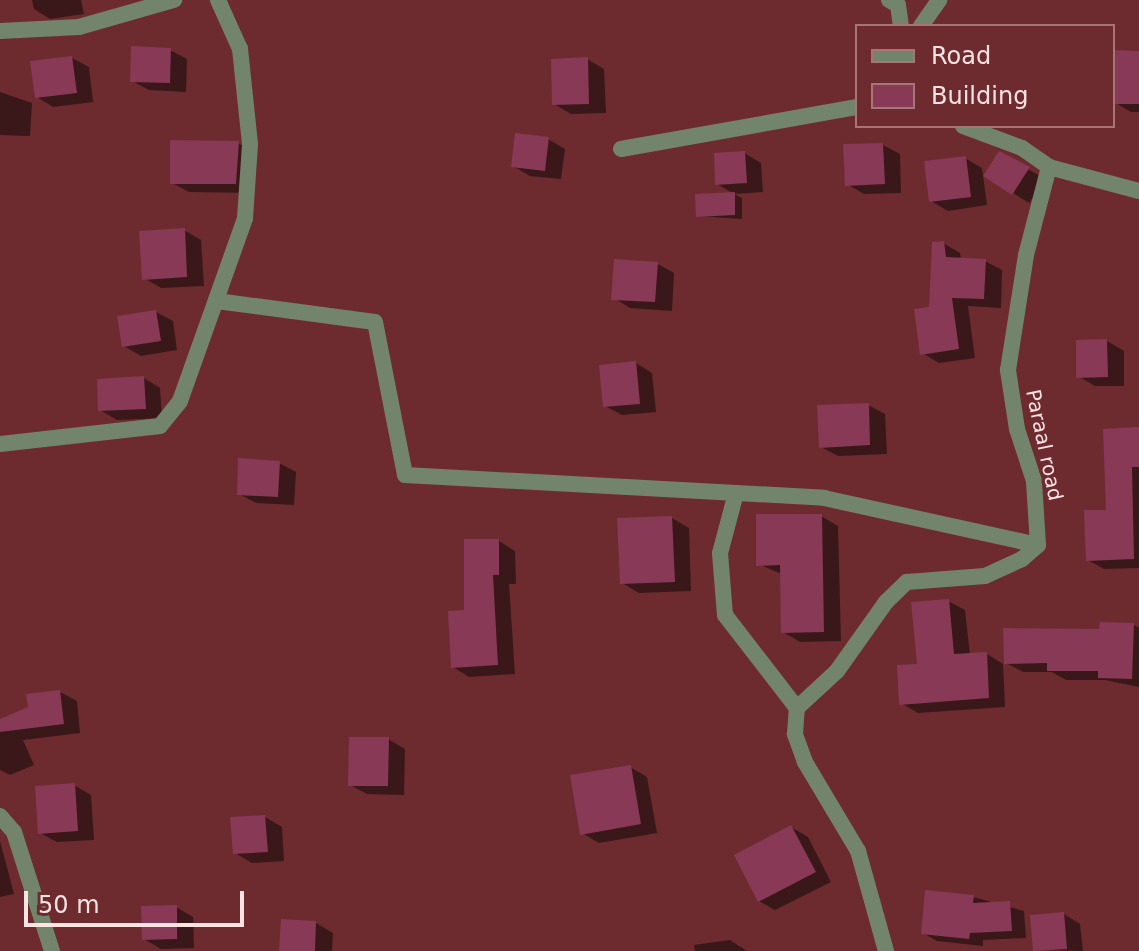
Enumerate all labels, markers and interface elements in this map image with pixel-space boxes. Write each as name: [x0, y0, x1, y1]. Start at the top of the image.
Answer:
legend: [855, 24, 1115, 128]
text: Road: [931, 42, 991, 70]
text: Building: [931, 82, 1028, 110]
street label: Paraal road: [1021, 387, 1067, 503]
scale bar: [28, 875, 248, 925]
text: 50 m: [38, 891, 100, 919]

